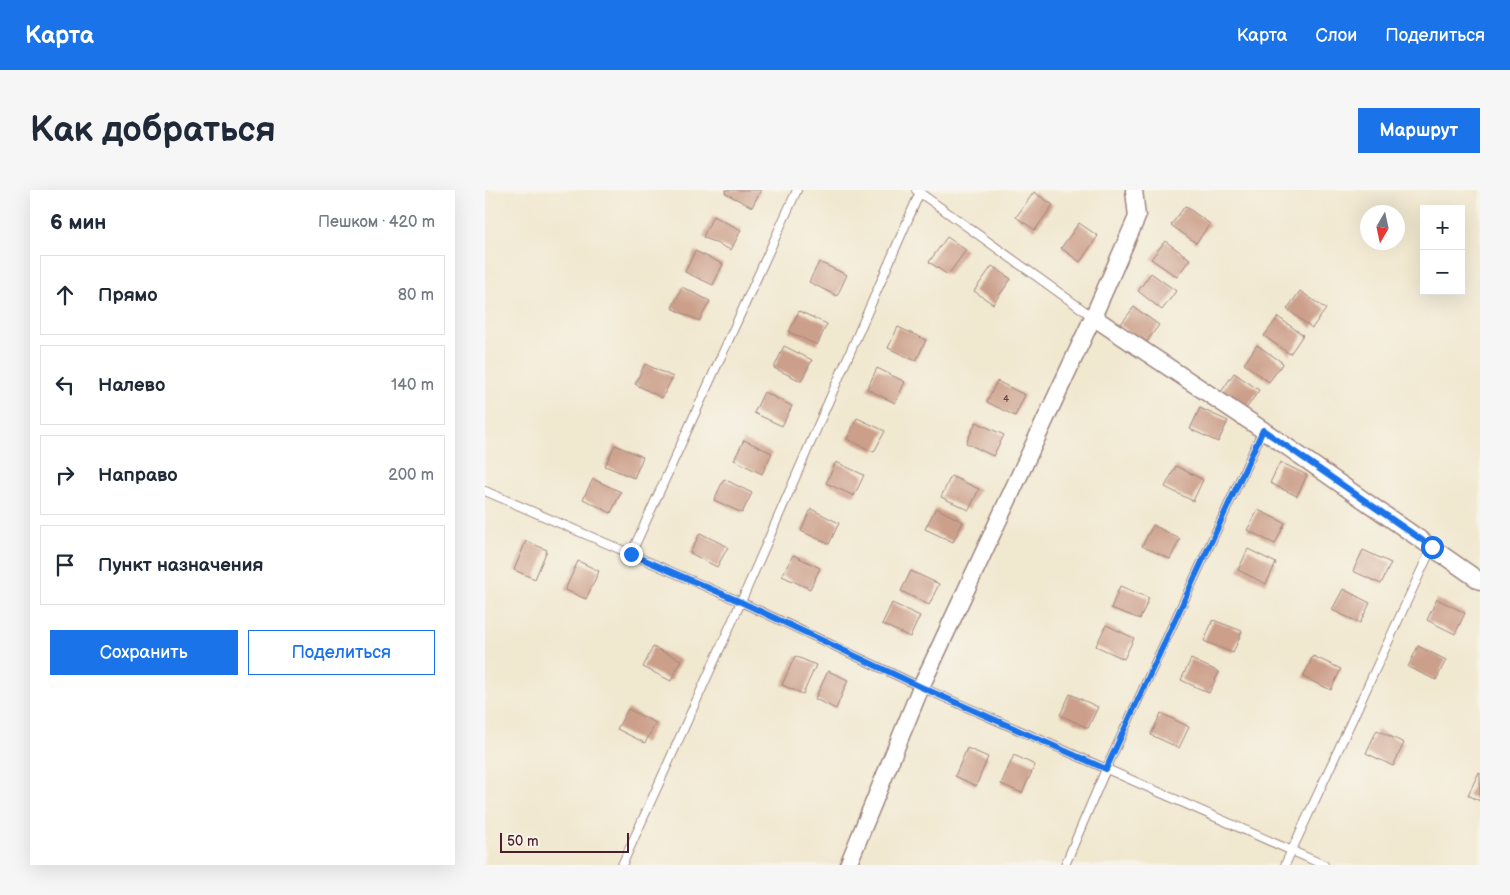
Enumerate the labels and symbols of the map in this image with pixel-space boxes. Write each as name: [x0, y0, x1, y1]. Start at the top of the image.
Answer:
north arrow: [1360, 205, 1405, 250]
house number: 4: [1003, 393, 1009, 405]
route start: [1421, 536, 1444, 559]
route end: [620, 543, 643, 566]
scale bar: [500, 830, 629, 853]

